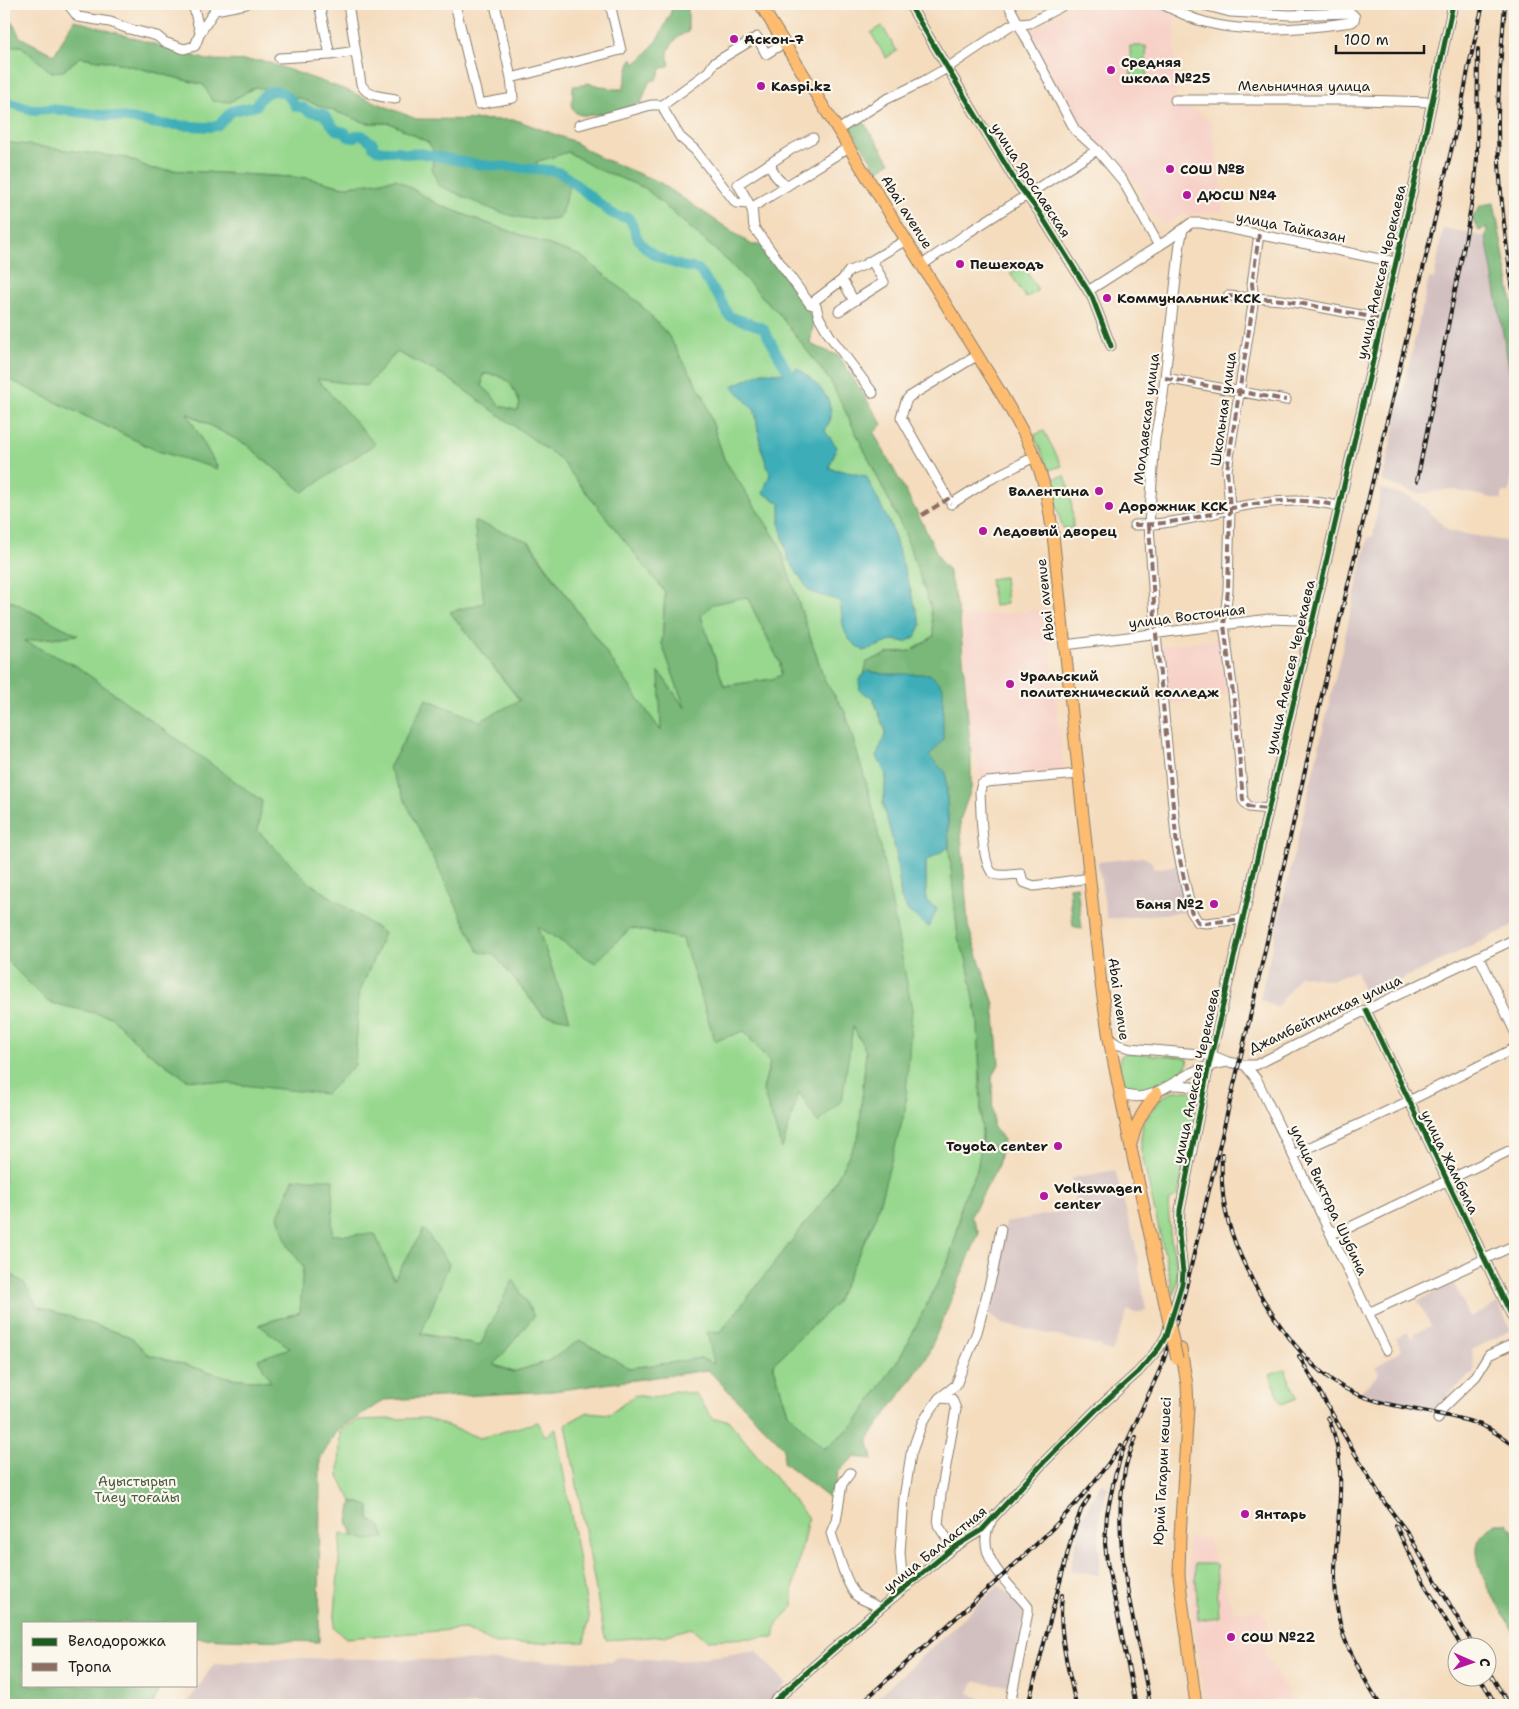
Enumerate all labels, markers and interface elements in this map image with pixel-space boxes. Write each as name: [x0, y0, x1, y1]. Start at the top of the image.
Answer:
scale bar: [1336, 22, 1424, 54]
place label: Аскон-7: [744, 30, 804, 48]
text: 100 m: [1344, 30, 1389, 50]
marker: Аскон-7: [728, 33, 740, 45]
place label: Средняя школа №25: [1121, 53, 1211, 87]
marker: Средняя школа №25: [1105, 64, 1117, 76]
place label: Kaspi.kz: [771, 77, 832, 95]
street label: Мельничная улица: [1238, 77, 1370, 95]
marker: Kaspi.kz: [755, 80, 767, 92]
street label: улица Ярославская: [987, 119, 1075, 241]
place label: СОШ №8: [1180, 160, 1245, 178]
marker: СОШ №8: [1164, 163, 1176, 175]
street label: Abai avenue: [877, 172, 937, 252]
street label: улица Алексея Черекаева: [1352, 183, 1410, 361]
place label: ДЮСШ №4: [1197, 186, 1277, 204]
marker: ДЮСШ №4: [1181, 189, 1193, 201]
street label: улица Тайказан: [1234, 208, 1348, 246]
place label: Пешеходъ: [970, 255, 1044, 273]
marker: Пешеходъ: [954, 258, 966, 270]
place label: Коммунальник КСК: [1117, 289, 1261, 307]
marker: Коммунальник КСК: [1101, 292, 1113, 304]
street label: Школьная улица: [1206, 350, 1240, 467]
street label: Молдавская улица: [1129, 352, 1163, 486]
place label: Валентина: [1009, 482, 1089, 500]
marker: Валентина: [1093, 485, 1105, 497]
place label: Дорожник КСК: [1119, 497, 1228, 515]
marker: Дорожник КСК: [1103, 500, 1115, 512]
place label: Ледовый дворец: [993, 522, 1117, 540]
marker: Ледовый дворец: [977, 525, 989, 537]
street label: Abai avenue: [1032, 558, 1058, 642]
street label: улица Алексея Черекаева: [1261, 578, 1319, 756]
street label: улица Восточная: [1128, 600, 1246, 632]
place label: Уральский политехнический колледж: [1020, 667, 1219, 701]
marker: Уральский политехнический колледж: [1004, 678, 1016, 690]
place label: Баня №2: [1135, 895, 1204, 913]
marker: Баня №2: [1208, 898, 1220, 910]
street label: Abai avenue: [1104, 956, 1134, 1042]
street label: Джамбейтинская улица: [1245, 970, 1405, 1057]
street label: улица Алексея Черекаева: [1169, 986, 1223, 1165]
street label: улица Жамбыла: [1417, 1107, 1483, 1217]
street label: улица Виктора Шубина: [1286, 1122, 1372, 1278]
place label: Toyota center: [946, 1137, 1048, 1155]
marker: Toyota center: [1052, 1140, 1064, 1152]
place label: Volkswagen center: [1054, 1179, 1142, 1213]
marker: Volkswagen center: [1038, 1190, 1050, 1202]
street label: Юрий Гагарин көшесі: [1149, 1396, 1175, 1546]
park label: Ауыстырып Тиеу тоғайы: [94, 1472, 180, 1506]
street label: улица Балластная: [880, 1502, 990, 1596]
place label: Янтарь: [1255, 1505, 1306, 1523]
marker: Янтарь: [1239, 1508, 1251, 1520]
legend: [22, 1622, 198, 1686]
place label: СОШ №22: [1241, 1628, 1316, 1646]
text: Велодорожка: [68, 1631, 167, 1651]
marker: СОШ №22: [1225, 1631, 1237, 1643]
north arrow: [1446, 1636, 1496, 1686]
text: Тропа: [68, 1657, 112, 1677]
text: С: [1476, 1658, 1494, 1667]

